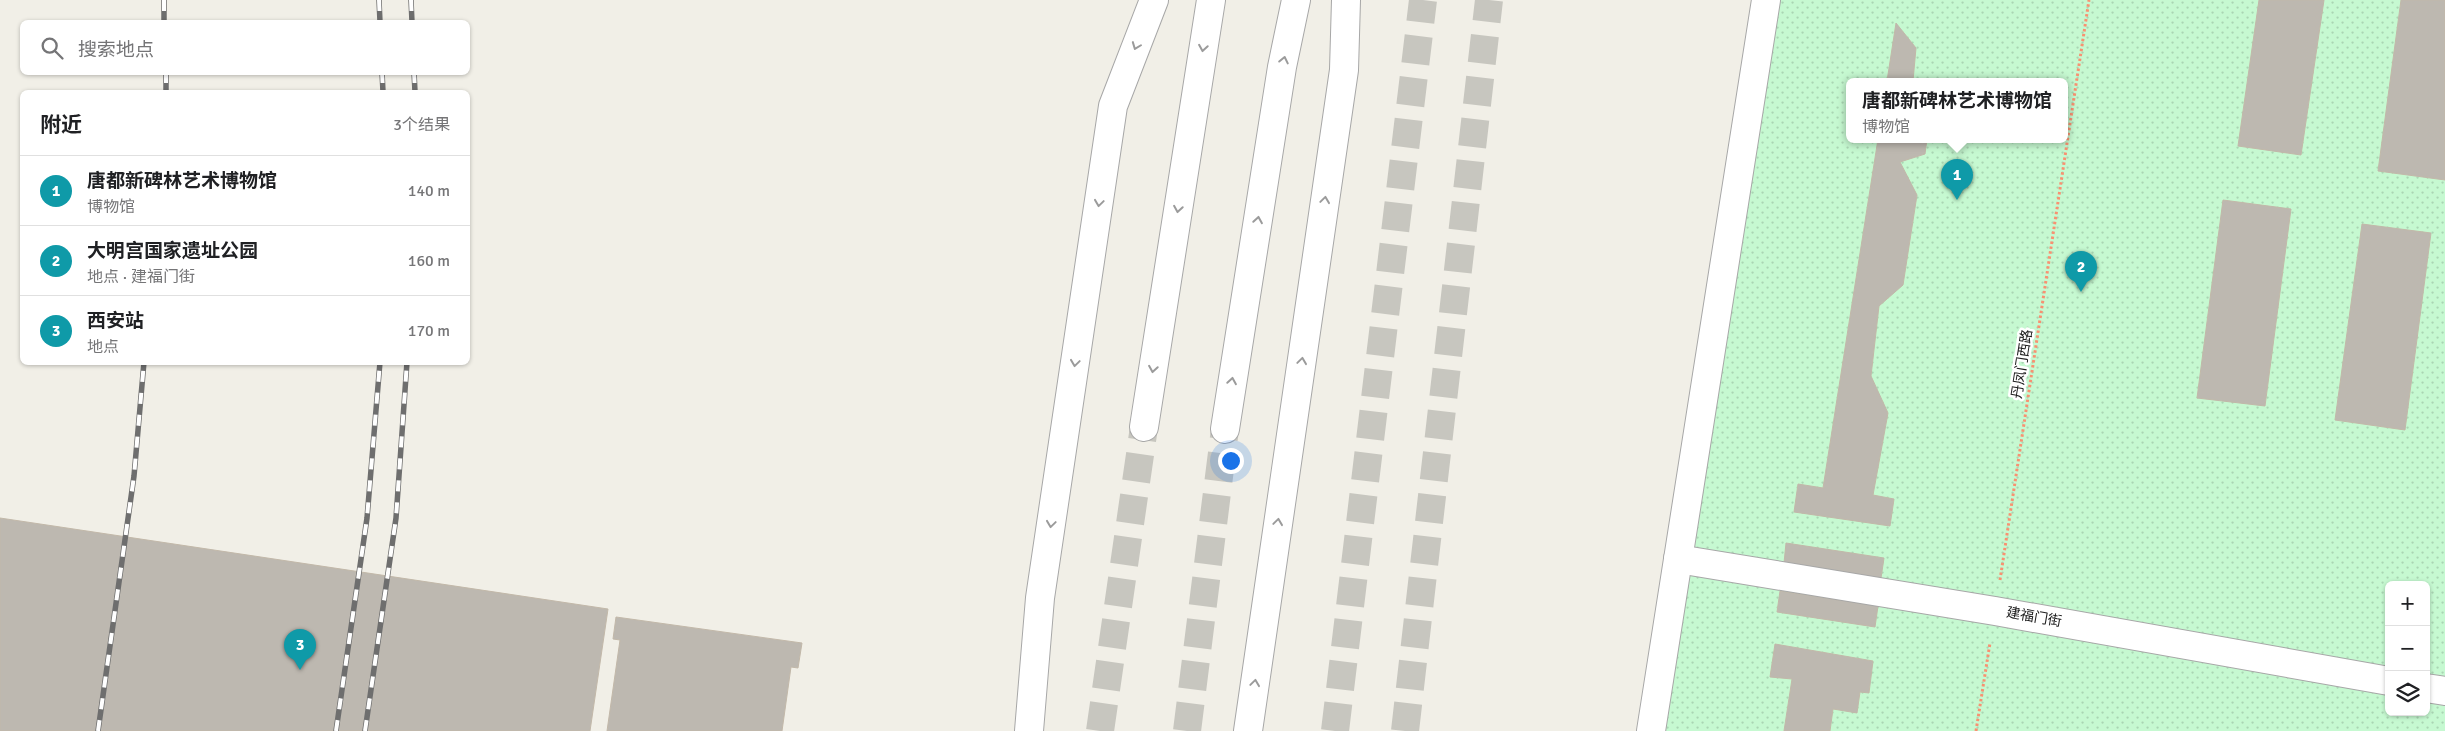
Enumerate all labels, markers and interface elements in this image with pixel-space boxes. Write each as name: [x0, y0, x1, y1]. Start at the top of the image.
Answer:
search box: [20, 20, 470, 75]
icon: search: [38, 34, 66, 62]
text: 搜索地点: [78, 38, 154, 62]
one-way arrow: [1132, 41, 1142, 49]
one-way arrow: [1199, 44, 1209, 53]
one-way arrow: [1278, 56, 1289, 64]
popup: [1846, 78, 2068, 143]
text: 唐都新碑林艺术博物馆: [1862, 89, 2052, 113]
text: 附近: [40, 112, 82, 138]
text: 3个结果: [393, 115, 450, 135]
text: 博物馆: [1862, 117, 1910, 137]
pin: 1: [1941, 159, 1973, 200]
text: 唐都新碑林艺术博物馆: [87, 169, 277, 193]
text: 1: [52, 181, 60, 201]
text: 140 m: [408, 181, 450, 201]
one-way arrow: [1320, 196, 1330, 205]
text: 博物馆: [87, 197, 135, 217]
one-way arrow: [1094, 199, 1105, 207]
one-way arrow: [1173, 205, 1184, 213]
one-way arrow: [1252, 216, 1263, 224]
text: 大明宫国家遗址公园: [87, 239, 258, 263]
text: 2: [52, 251, 60, 271]
text: 160 m: [408, 251, 450, 271]
pin: 2: [2065, 251, 2097, 292]
text: 地点 · 建福门街: [87, 267, 195, 287]
text: 西安站: [87, 309, 144, 333]
text: 3: [52, 321, 60, 341]
text: 170 m: [408, 321, 450, 341]
street label: 丹凤门西路: [2008, 328, 2036, 400]
text: 地点: [87, 337, 119, 357]
one-way arrow: [1296, 357, 1306, 366]
one-way arrow: [1070, 360, 1081, 368]
one-way arrow: [1148, 366, 1159, 374]
one-way arrow: [1227, 377, 1237, 385]
your location: [1218, 448, 1244, 474]
one-way arrow: [1273, 518, 1283, 526]
one-way arrow: [1047, 520, 1057, 529]
map controls: [2385, 581, 2430, 716]
button: +: [2385, 581, 2430, 626]
street label: 建福门街: [2005, 604, 2063, 630]
button: −: [2385, 626, 2430, 671]
pin: 3: [284, 629, 316, 670]
button: layers: [2385, 671, 2430, 716]
one-way arrow: [1249, 678, 1259, 687]

